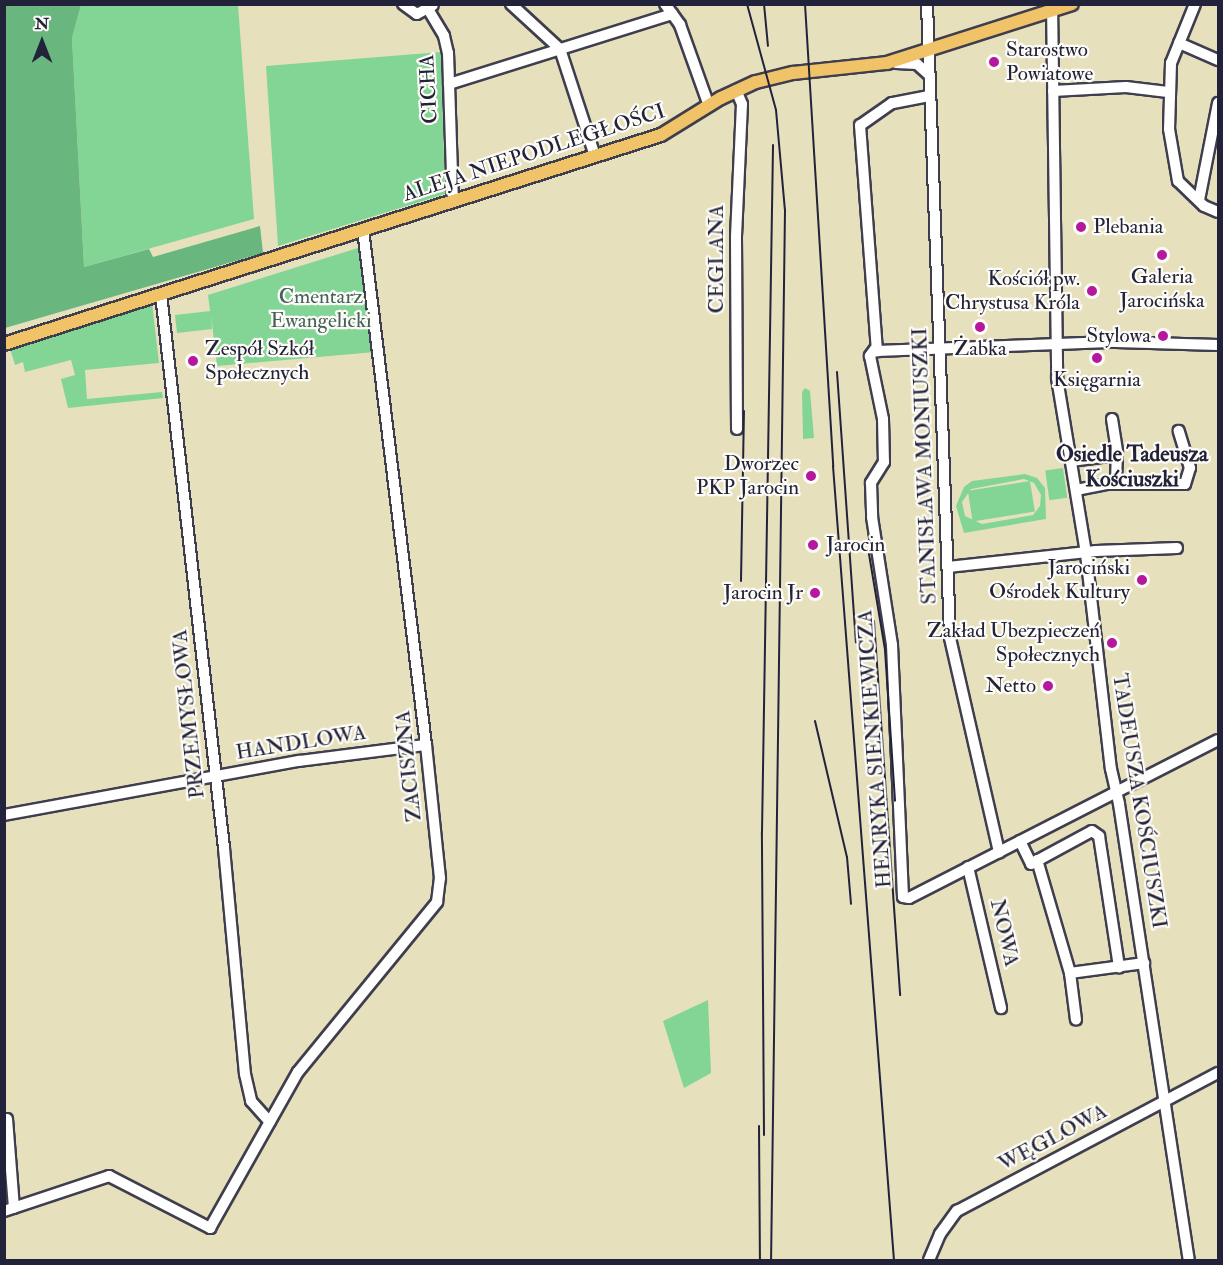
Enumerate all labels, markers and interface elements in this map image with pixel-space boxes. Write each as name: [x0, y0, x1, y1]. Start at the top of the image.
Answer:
north arrow: [12, 12, 72, 72]
text: N: [35, 14, 49, 34]
place label: Starostwo Powiatowe: [1006, 37, 1093, 87]
street label: CICHA: [415, 54, 443, 124]
marker: Starostwo Powiatowe: [987, 55, 1001, 69]
street label: ALEJA NIEPODLEGŁOŚCI: [400, 99, 668, 207]
street label: CEGLANA: [704, 205, 730, 313]
place label: Plebania: [1093, 214, 1163, 240]
marker: Plebania: [1074, 220, 1088, 234]
marker: Galeria Jarocińska: [1155, 248, 1169, 262]
place label: Galeria Jarocińska: [1119, 264, 1205, 314]
place label: Kościół pw. Chrystusa Króla: [945, 266, 1080, 316]
park label: Cmentarz Ewangelicki: [270, 284, 372, 334]
marker: Kościół pw. Chrystusa Króla: [1085, 284, 1099, 298]
marker: Żabka: [973, 320, 987, 334]
place label: Stylowa: [1087, 323, 1151, 349]
street label: STANISŁAWA MONIUSZKI: [908, 327, 942, 605]
marker: Stylowa: [1156, 329, 1170, 343]
place label: Zespół Szkół Społecznych: [205, 336, 314, 386]
place label: Żabka: [953, 336, 1007, 362]
marker: Księgarnia: [1090, 351, 1104, 365]
marker: Zespół Szkół Społecznych: [186, 354, 200, 368]
place label: Księgarnia: [1053, 367, 1141, 393]
district label: Osiedle Tadeusza Kościuszki: [1056, 441, 1208, 493]
place label: Dworzec PKP Jarocin: [696, 451, 799, 501]
marker: Dworzec PKP Jarocin: [804, 469, 818, 483]
place label: Jarocin: [826, 532, 885, 558]
marker: Jarocin: [804, 536, 822, 554]
place label: Jarociński Ośrodek Kultury: [989, 555, 1130, 605]
marker: Jarociński Ośrodek Kultury: [1135, 573, 1149, 587]
place label: Jarocin Jr: [723, 580, 803, 606]
marker: Jarocin Jr: [808, 586, 822, 600]
street label: HENRYKA SIENKIEWICZA: [853, 609, 897, 889]
place label: Zakład Ubezpieczeń Społecznych: [927, 618, 1100, 668]
street label: PRZEMYSŁOWA: [168, 628, 210, 800]
marker: Zakład Ubezpieczeń Społecznych: [1105, 636, 1119, 650]
street label: TADEUSZA KOŚCIUSZKI: [1106, 672, 1172, 930]
place label: Netto: [985, 673, 1036, 699]
marker: Netto: [1041, 679, 1055, 693]
street label: ZACISZNA: [391, 709, 427, 823]
street label: HANDLOWA: [234, 720, 368, 766]
street label: NOWA: [984, 897, 1024, 969]
street label: WĘGLOWA: [994, 1099, 1112, 1177]

